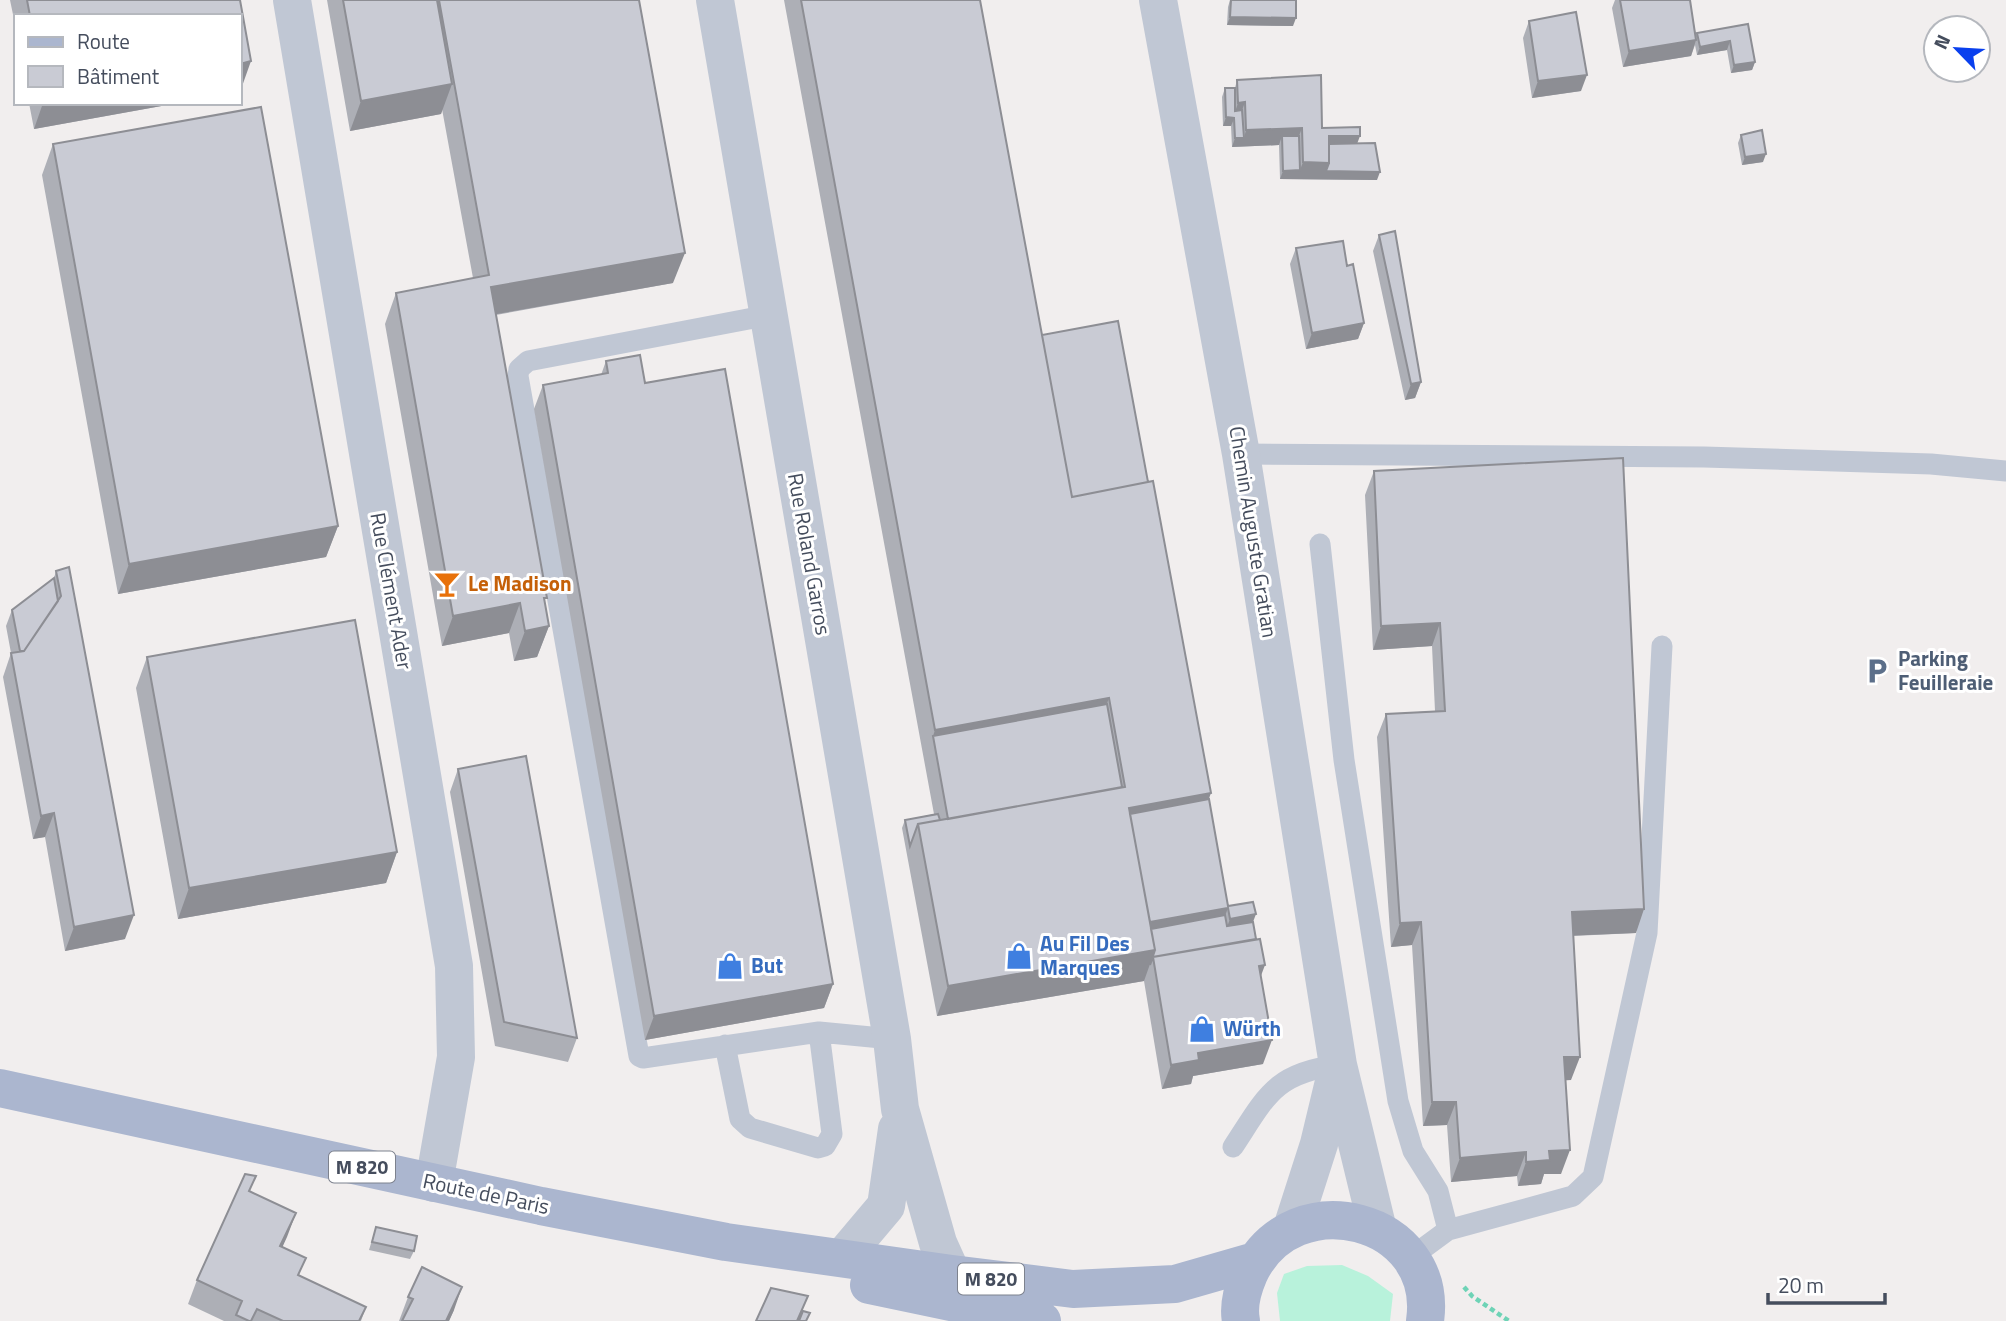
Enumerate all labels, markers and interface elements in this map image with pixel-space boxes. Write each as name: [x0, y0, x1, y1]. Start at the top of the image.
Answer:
legend: [14, 14, 242, 105]
north arrow: [1922, 14, 1992, 84]
text: Route: [77, 25, 130, 57]
text: N: [1925, 30, 1957, 54]
text: Bâtiment: [77, 60, 160, 92]
street label: Chemin Auguste Gratian: [1221, 424, 1287, 640]
street label: Rue Roland Garros: [780, 470, 840, 637]
street label: Rue Clément Ader: [362, 510, 422, 672]
place label: Le Madison: [468, 567, 572, 599]
bar icon: Le Madison: [432, 569, 462, 599]
place label: Parking Feuilleraie: [1898, 642, 1993, 698]
parking icon: Parking Feuilleraie: [1862, 656, 1892, 686]
place label: Au Fil Des Marques: [1040, 927, 1130, 983]
shop icon: Au Fil Des Marques: [1004, 941, 1034, 971]
place label: But: [751, 949, 783, 981]
shop icon: But: [715, 951, 745, 981]
place label: Würth: [1223, 1012, 1281, 1044]
shop icon: Würth: [1187, 1014, 1217, 1044]
road number: M 820: [329, 1152, 395, 1182]
street label: Route de Paris: [420, 1164, 552, 1222]
scale bar: [1768, 1262, 1885, 1306]
road number: M 820: [958, 1264, 1024, 1294]
text: 20 m: [1778, 1269, 1824, 1301]

